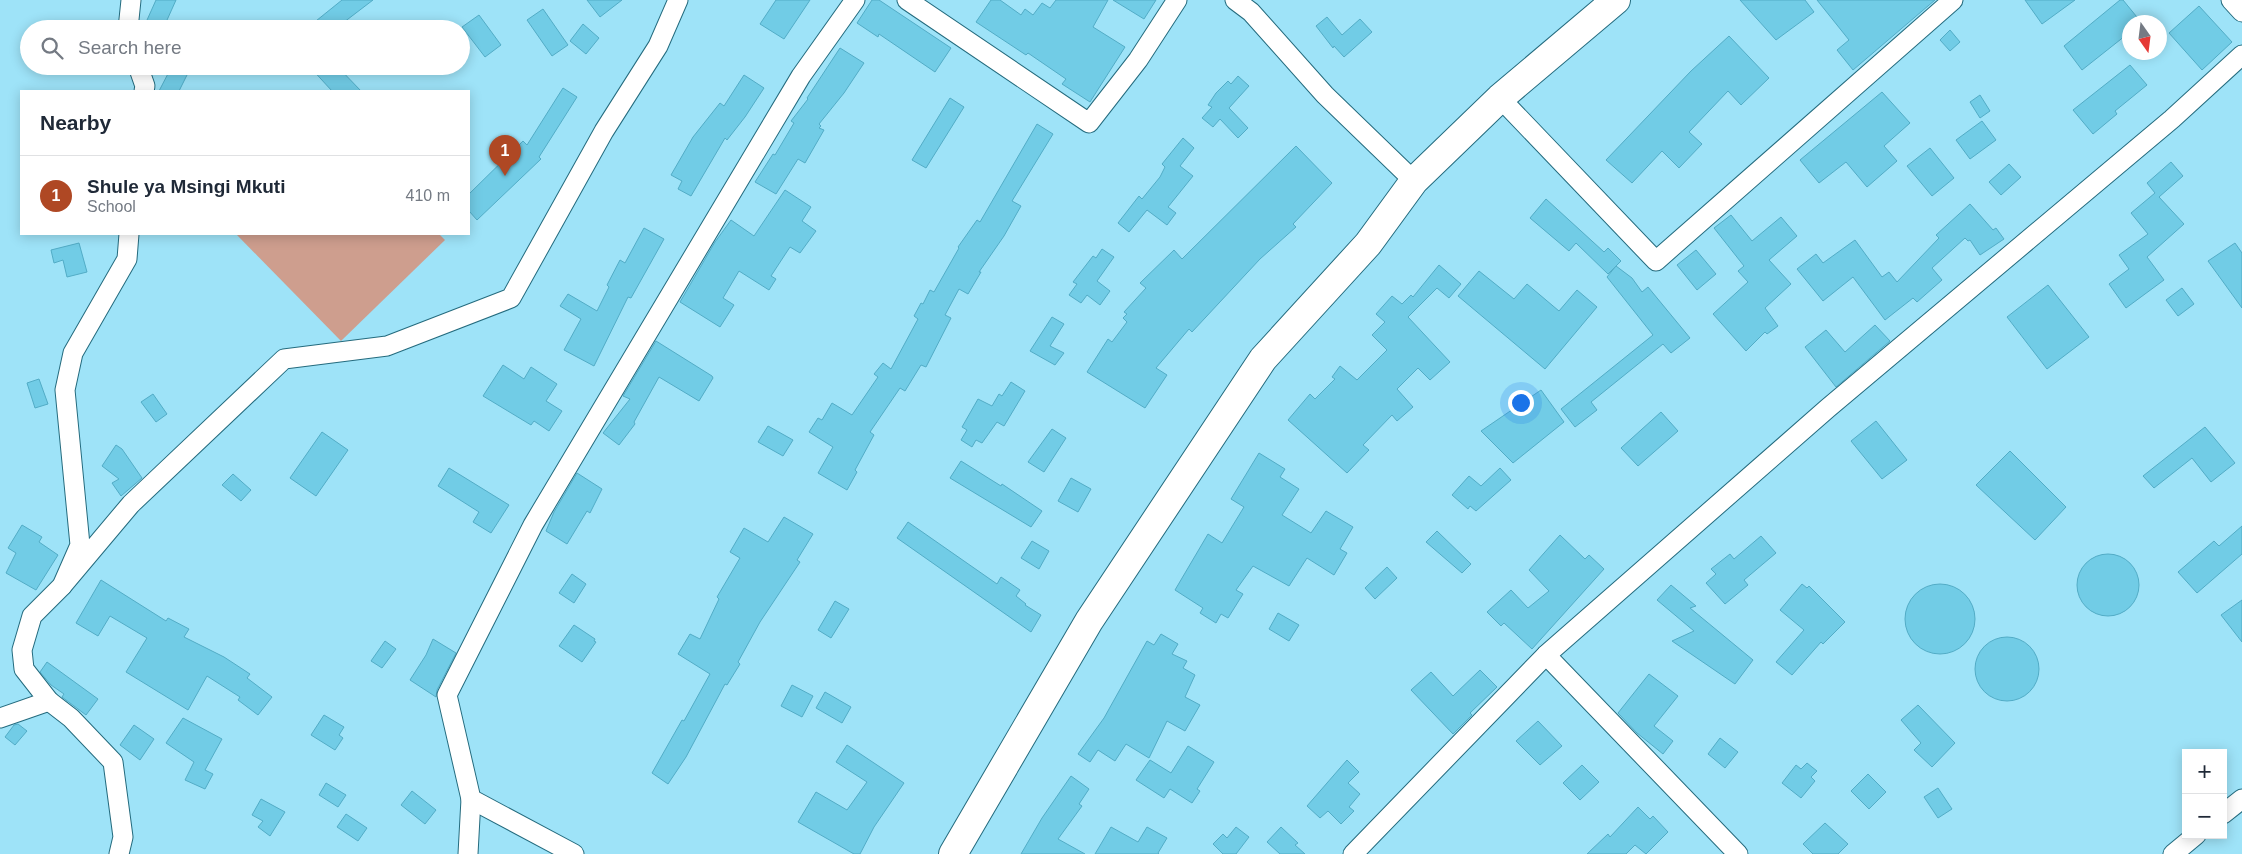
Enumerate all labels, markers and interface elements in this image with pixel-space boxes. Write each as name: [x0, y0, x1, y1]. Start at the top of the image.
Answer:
north arrow: [2122, 15, 2167, 60]
search box: [20, 20, 470, 75]
icon: search: [38, 34, 66, 62]
text: Search here: [78, 37, 182, 58]
text: Nearby: [40, 111, 111, 134]
pin: 1: [489, 135, 521, 176]
text: Shule ya Msingi Mkuti: [87, 176, 285, 197]
text: 1: [52, 187, 60, 204]
text: 410 m: [406, 187, 450, 204]
text: School: [87, 198, 136, 215]
your location: [1508, 390, 1534, 416]
map controls: [2182, 749, 2227, 839]
button: +: [2182, 749, 2227, 794]
button: −: [2182, 794, 2227, 839]

